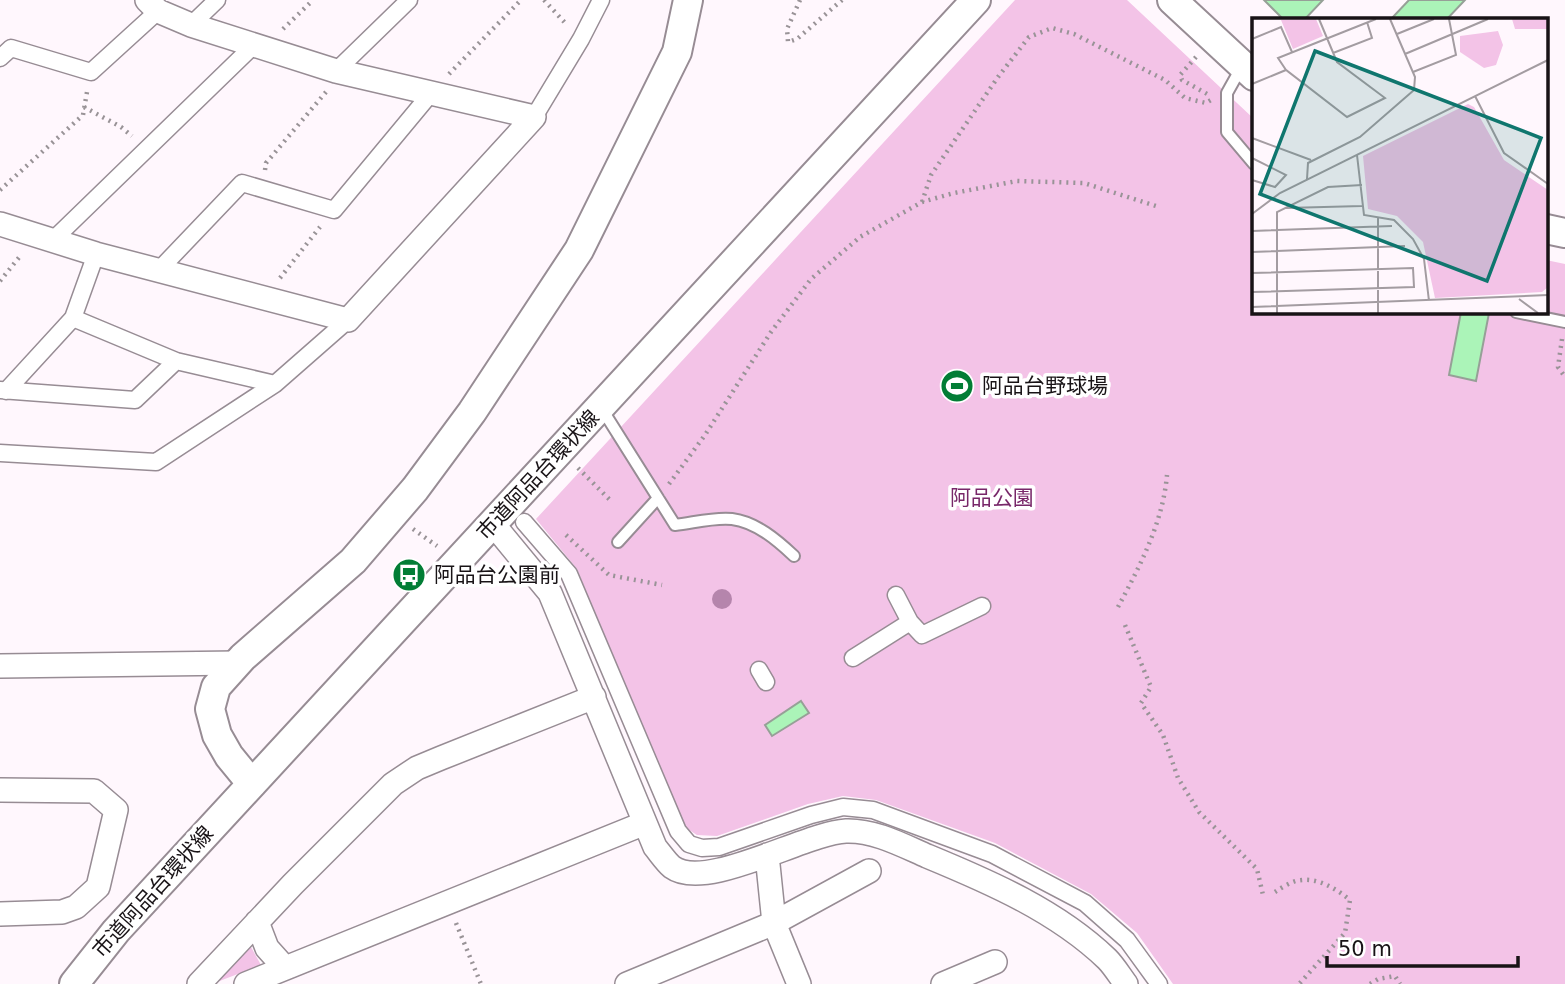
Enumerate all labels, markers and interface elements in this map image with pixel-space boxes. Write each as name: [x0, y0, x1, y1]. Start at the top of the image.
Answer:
inset map: [1252, 18, 1548, 313]
sports icon: 阿品台野球場: [938, 367, 976, 405]
place label: 阿品台野球場: [982, 374, 1108, 398]
street label: 市道阿品台環状線: [472, 405, 604, 545]
park label: 阿品公園: [950, 486, 1034, 510]
bus stop icon: 阿品台公園前: [390, 556, 428, 594]
place label: 阿品台公園前: [434, 563, 560, 587]
street label: 市道阿品台環状線: [88, 822, 218, 962]
scale bar: [1327, 925, 1518, 969]
text: 50 m: [1338, 937, 1392, 961]

